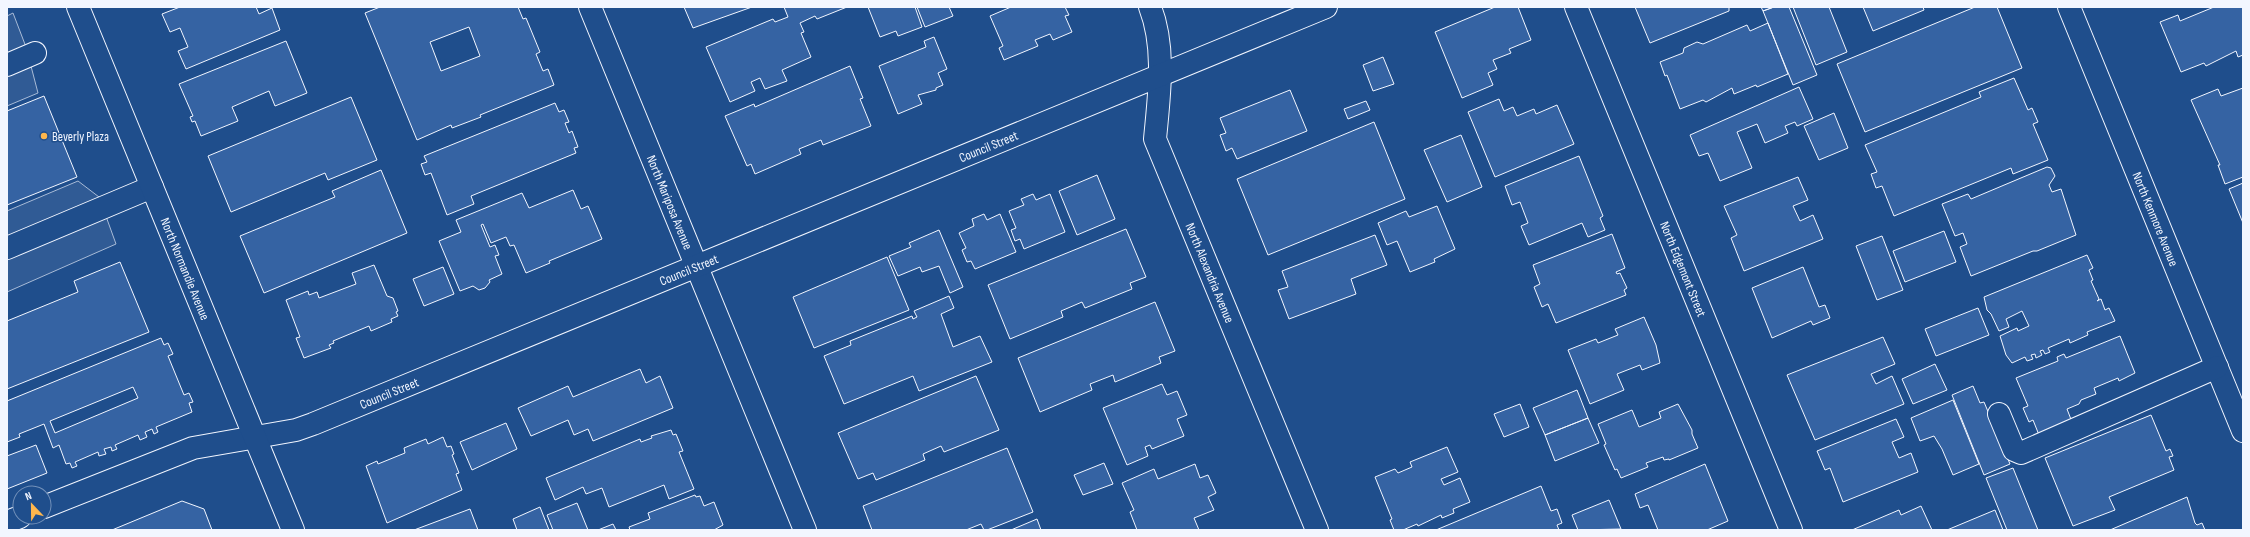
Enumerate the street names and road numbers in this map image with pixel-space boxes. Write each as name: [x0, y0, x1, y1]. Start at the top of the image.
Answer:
street label: Council Street: [957, 128, 1020, 166]
street label: North Mariposa Avenue: [643, 153, 696, 252]
street label: North Kenmore Avenue: [2129, 170, 2181, 269]
street label: North Normandie Avenue: [156, 216, 213, 323]
street label: North Edgemont Street: [1656, 219, 1709, 319]
street label: North Alexandria Avenue: [1182, 221, 1237, 325]
street label: Council Street: [657, 251, 721, 290]
street label: Council Street: [358, 374, 421, 413]

